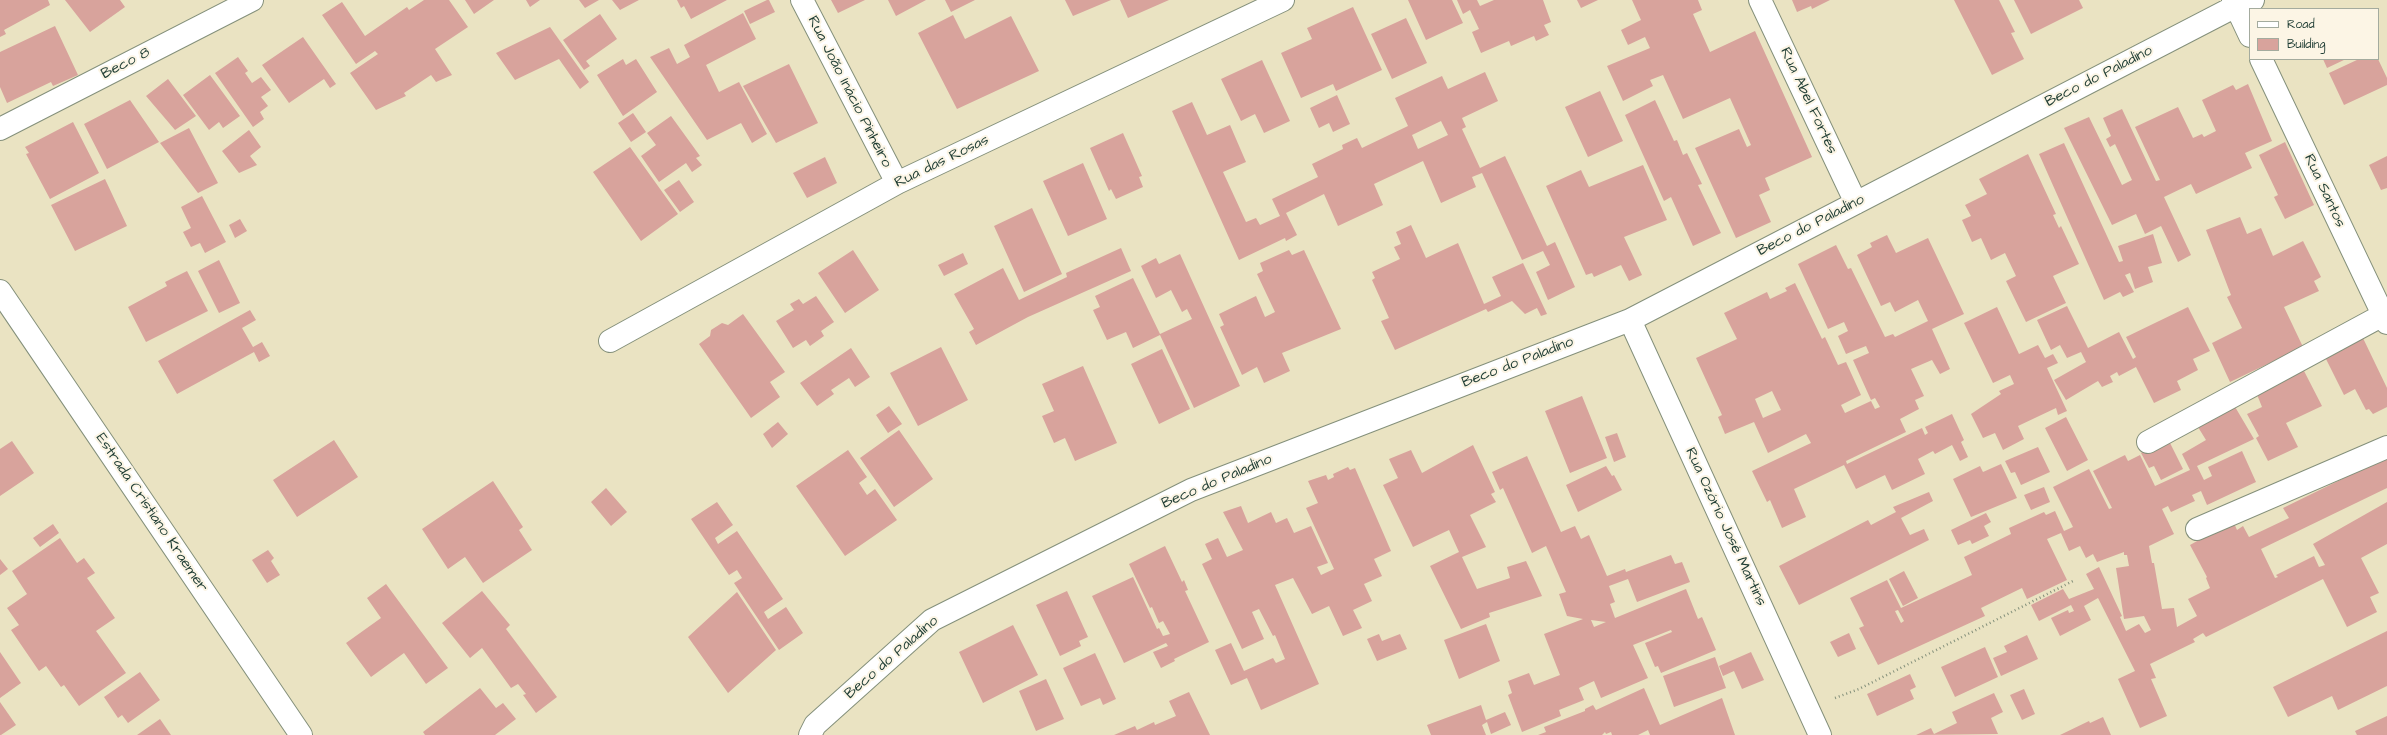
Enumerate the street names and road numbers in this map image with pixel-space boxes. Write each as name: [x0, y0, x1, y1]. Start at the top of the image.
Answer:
street label: Rua João Inácio Pinheiro: [803, 13, 895, 171]
street label: Beco do Paladino: [2042, 42, 2156, 112]
street label: Beco 8: [99, 44, 153, 84]
street label: Rua Abel Fortes: [1775, 45, 1841, 157]
street label: Rua das Rosas: [892, 131, 992, 193]
street label: Rua Santos: [2299, 152, 2349, 230]
street label: Beco do Paladino: [1754, 191, 1868, 261]
street label: Beco do Paladino: [1460, 333, 1576, 393]
street label: Estrada Cristiano Kraemer: [91, 430, 211, 596]
street label: Rua Ozório José Martins: [1680, 445, 1770, 609]
street label: Beco do Paladino: [1159, 451, 1275, 513]
street label: Beco do Paladino: [842, 613, 942, 703]

